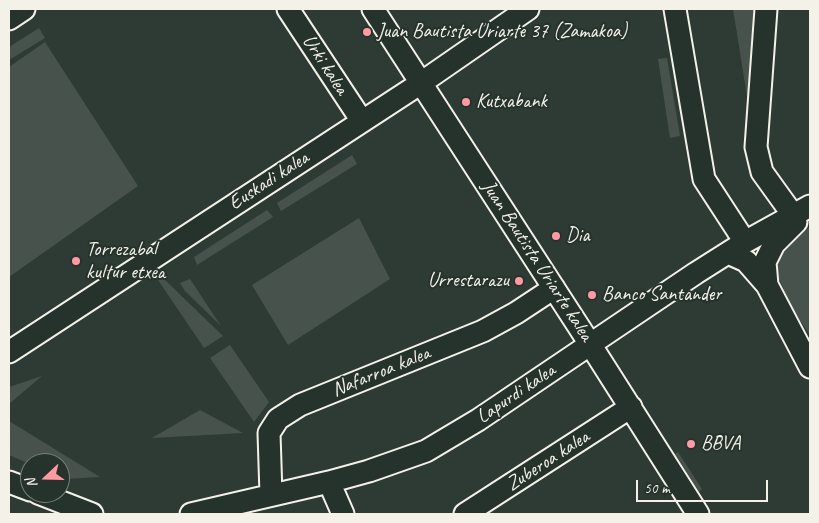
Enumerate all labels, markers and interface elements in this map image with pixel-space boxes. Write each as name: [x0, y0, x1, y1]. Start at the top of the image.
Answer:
place label: Juan Bautista Uriarte 37 (Zamakoa): [377, 20, 627, 44]
marker: Juan Bautista Uriarte 37 (Zamakoa): [361, 26, 373, 38]
street label: Urki kalea: [297, 30, 353, 100]
place label: Kutxabank: [476, 90, 547, 114]
marker: Kutxabank: [460, 96, 472, 108]
street label: Euskadi kalea: [224, 146, 314, 216]
street label: Juan Bautista Uriarte kalea: [476, 176, 598, 346]
place label: Dia: [566, 224, 590, 248]
marker: Dia: [550, 230, 562, 242]
place label: Torrezabal kultur etxea: [86, 238, 165, 285]
marker: Torrezabal kultur etxea: [70, 255, 82, 267]
place label: Urrestarazu: [428, 269, 509, 293]
marker: Urrestarazu: [513, 275, 525, 287]
place label: Banco Santander: [602, 283, 722, 307]
marker: Banco Santander: [586, 289, 598, 301]
street label: Nafarroa kalea: [328, 341, 434, 403]
street label: Lapurdi kalea: [472, 359, 560, 429]
street label: Zuberoa kalea: [502, 425, 594, 497]
place label: BBVA: [701, 432, 740, 456]
marker: BBVA: [685, 438, 697, 450]
north arrow: [20, 453, 70, 503]
scale bar: [639, 470, 772, 502]
text: N: [22, 476, 41, 490]
text: 50 m: [644, 479, 670, 498]

